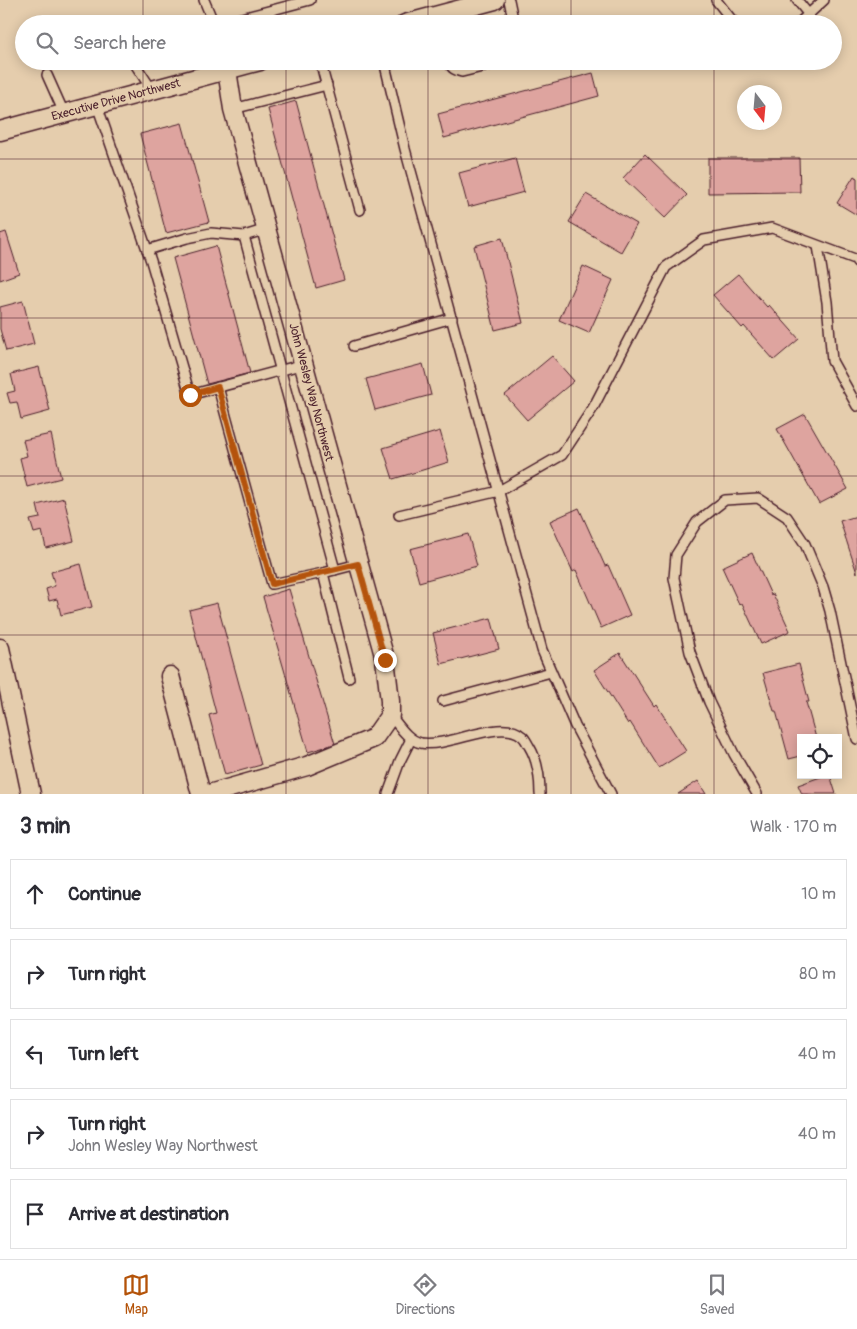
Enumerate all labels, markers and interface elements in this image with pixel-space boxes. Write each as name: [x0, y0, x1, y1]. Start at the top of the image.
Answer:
search box: [15, 15, 842, 70]
icon: search: [33, 29, 61, 57]
text: Search here: [73, 31, 166, 55]
street label: Executive Drive Northwest: [50, 76, 182, 124]
north arrow: [737, 85, 782, 130]
street label: John Wesley Way Northwest: [285, 321, 337, 463]
route start: [179, 384, 202, 407]
route end: [374, 649, 397, 672]
map controls: [797, 734, 842, 779]
button: locate: [797, 734, 842, 779]
text: 3 min: [20, 813, 70, 840]
text: Walk · 170 m: [750, 817, 837, 837]
icon: ahead: [21, 880, 49, 908]
text: Continue: [68, 882, 141, 906]
text: 10 m: [801, 884, 836, 904]
icon: right: [21, 960, 49, 988]
text: Turn right: [68, 962, 146, 986]
text: 80 m: [799, 964, 836, 984]
icon: left: [21, 1040, 49, 1068]
text: Turn left: [68, 1042, 138, 1066]
text: 40 m: [798, 1044, 836, 1064]
text: Turn right: [68, 1112, 146, 1136]
icon: right: [21, 1120, 49, 1148]
text: 40 m: [798, 1124, 836, 1144]
text: John Wesley Way Northwest: [68, 1136, 258, 1156]
icon: arrive: [21, 1200, 49, 1228]
text: Arrive at destination: [68, 1202, 229, 1226]
tab: Map: [122, 1271, 150, 1318]
tab: Directions: [395, 1271, 455, 1318]
tab: Saved: [700, 1271, 735, 1318]

